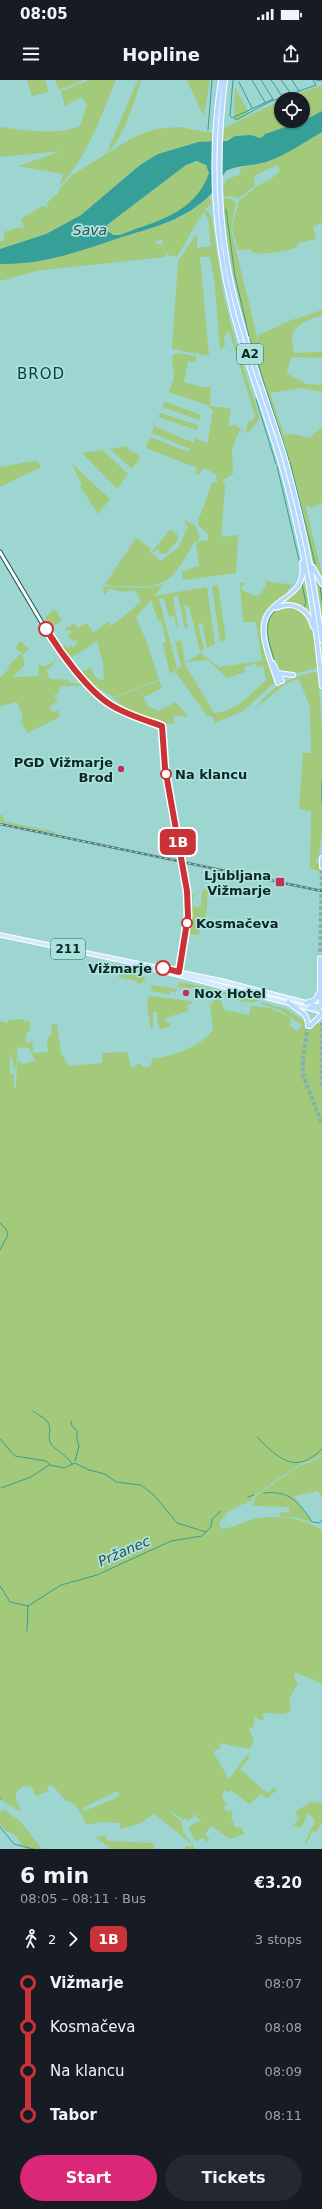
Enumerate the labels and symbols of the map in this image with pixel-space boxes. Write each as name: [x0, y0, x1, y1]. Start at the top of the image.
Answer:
water label: Sava: [73, 222, 107, 238]
road number: A2: [237, 344, 263, 364]
district label: BROD: [17, 365, 65, 383]
unlabelled marker: [38, 621, 54, 637]
place label: PGD Vižmarje Brod: [14, 755, 113, 785]
marker: PGD Vižmarje Brod: [116, 764, 126, 774]
place label: Na klancu: [175, 767, 247, 782]
marker: Na klancu: [160, 768, 172, 780]
line badge: 1B: [160, 829, 196, 855]
place label: Ljubljana Vižmarje: [204, 868, 271, 898]
marker: Ljubljana Vižmarje: [274, 876, 286, 888]
place label: Kosmačeva: [196, 916, 279, 931]
marker: Kosmačeva: [181, 917, 193, 929]
road number: 211: [51, 939, 85, 959]
marker: Vižmarje: [155, 960, 171, 976]
place label: Vižmarje: [88, 961, 152, 976]
place label: Nox Hotel: [194, 986, 266, 1001]
marker: Nox Hotel: [181, 988, 191, 998]
water label: Pržanec: [95, 1532, 153, 1570]

